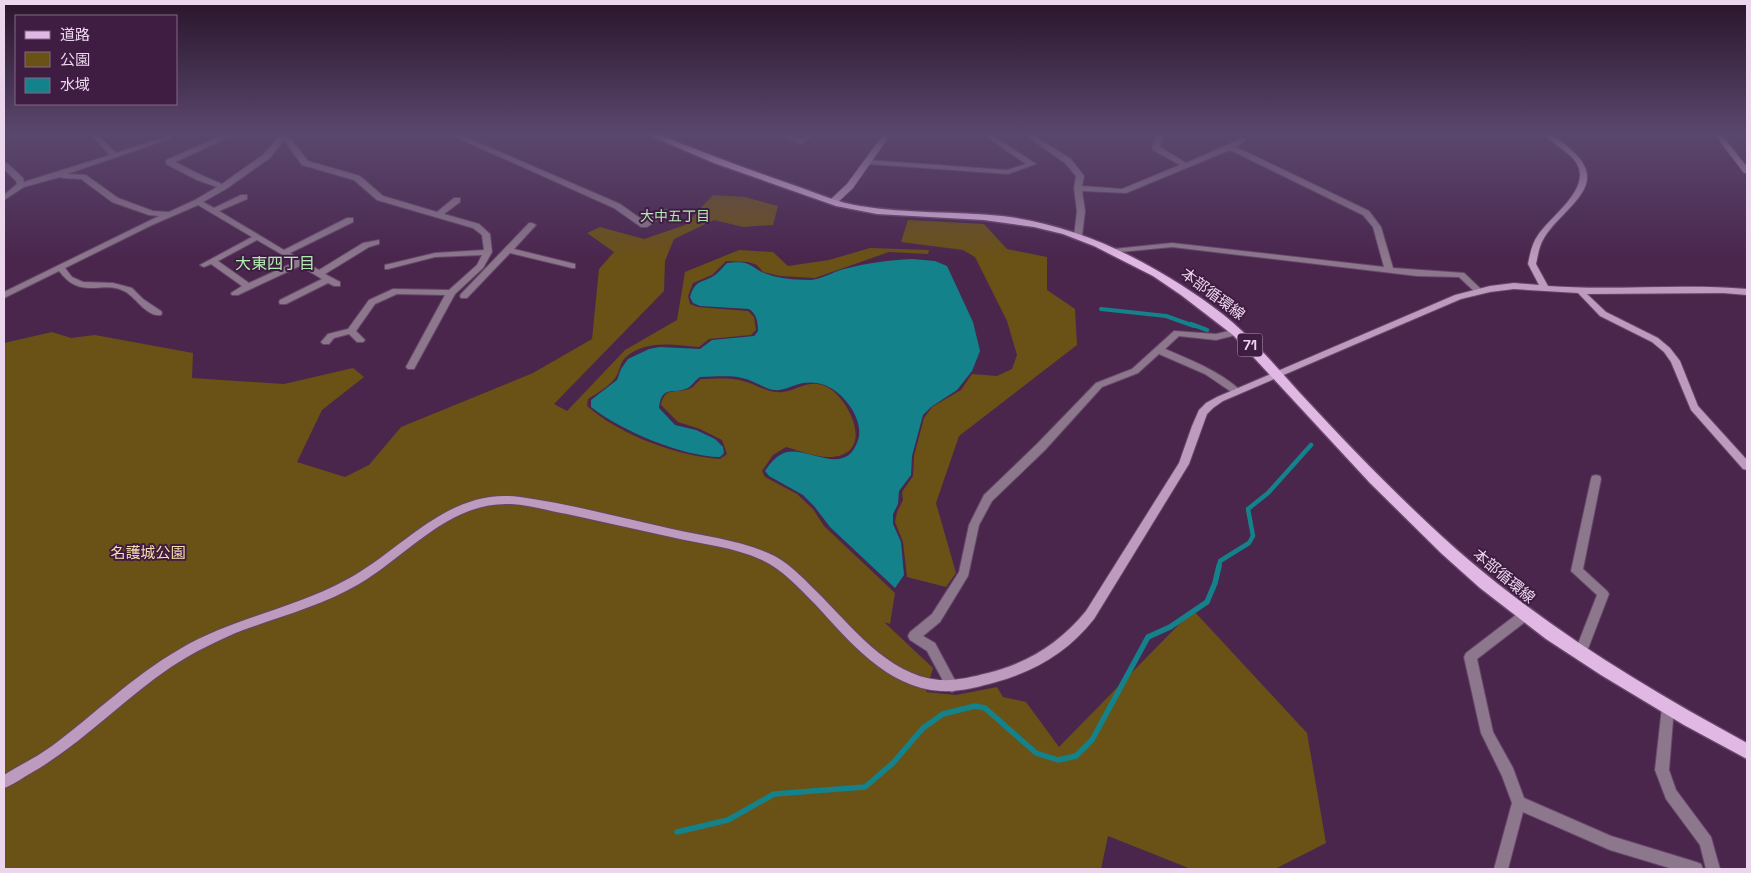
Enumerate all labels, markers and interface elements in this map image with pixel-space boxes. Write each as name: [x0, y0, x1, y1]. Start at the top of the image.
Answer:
legend: [15, 15, 178, 105]
text: 道路: [60, 25, 90, 44]
text: 公園: [60, 50, 90, 69]
text: 水域: [60, 75, 90, 94]
district label: 大中五丁目: [640, 207, 710, 225]
district label: 大東四丁目: [235, 253, 315, 274]
street label: 本部循環線: [1178, 263, 1249, 324]
road number: 71: [1238, 334, 1262, 356]
park label: 名護城公園: [110, 543, 186, 562]
street label: 本部循環線: [1469, 544, 1539, 607]

